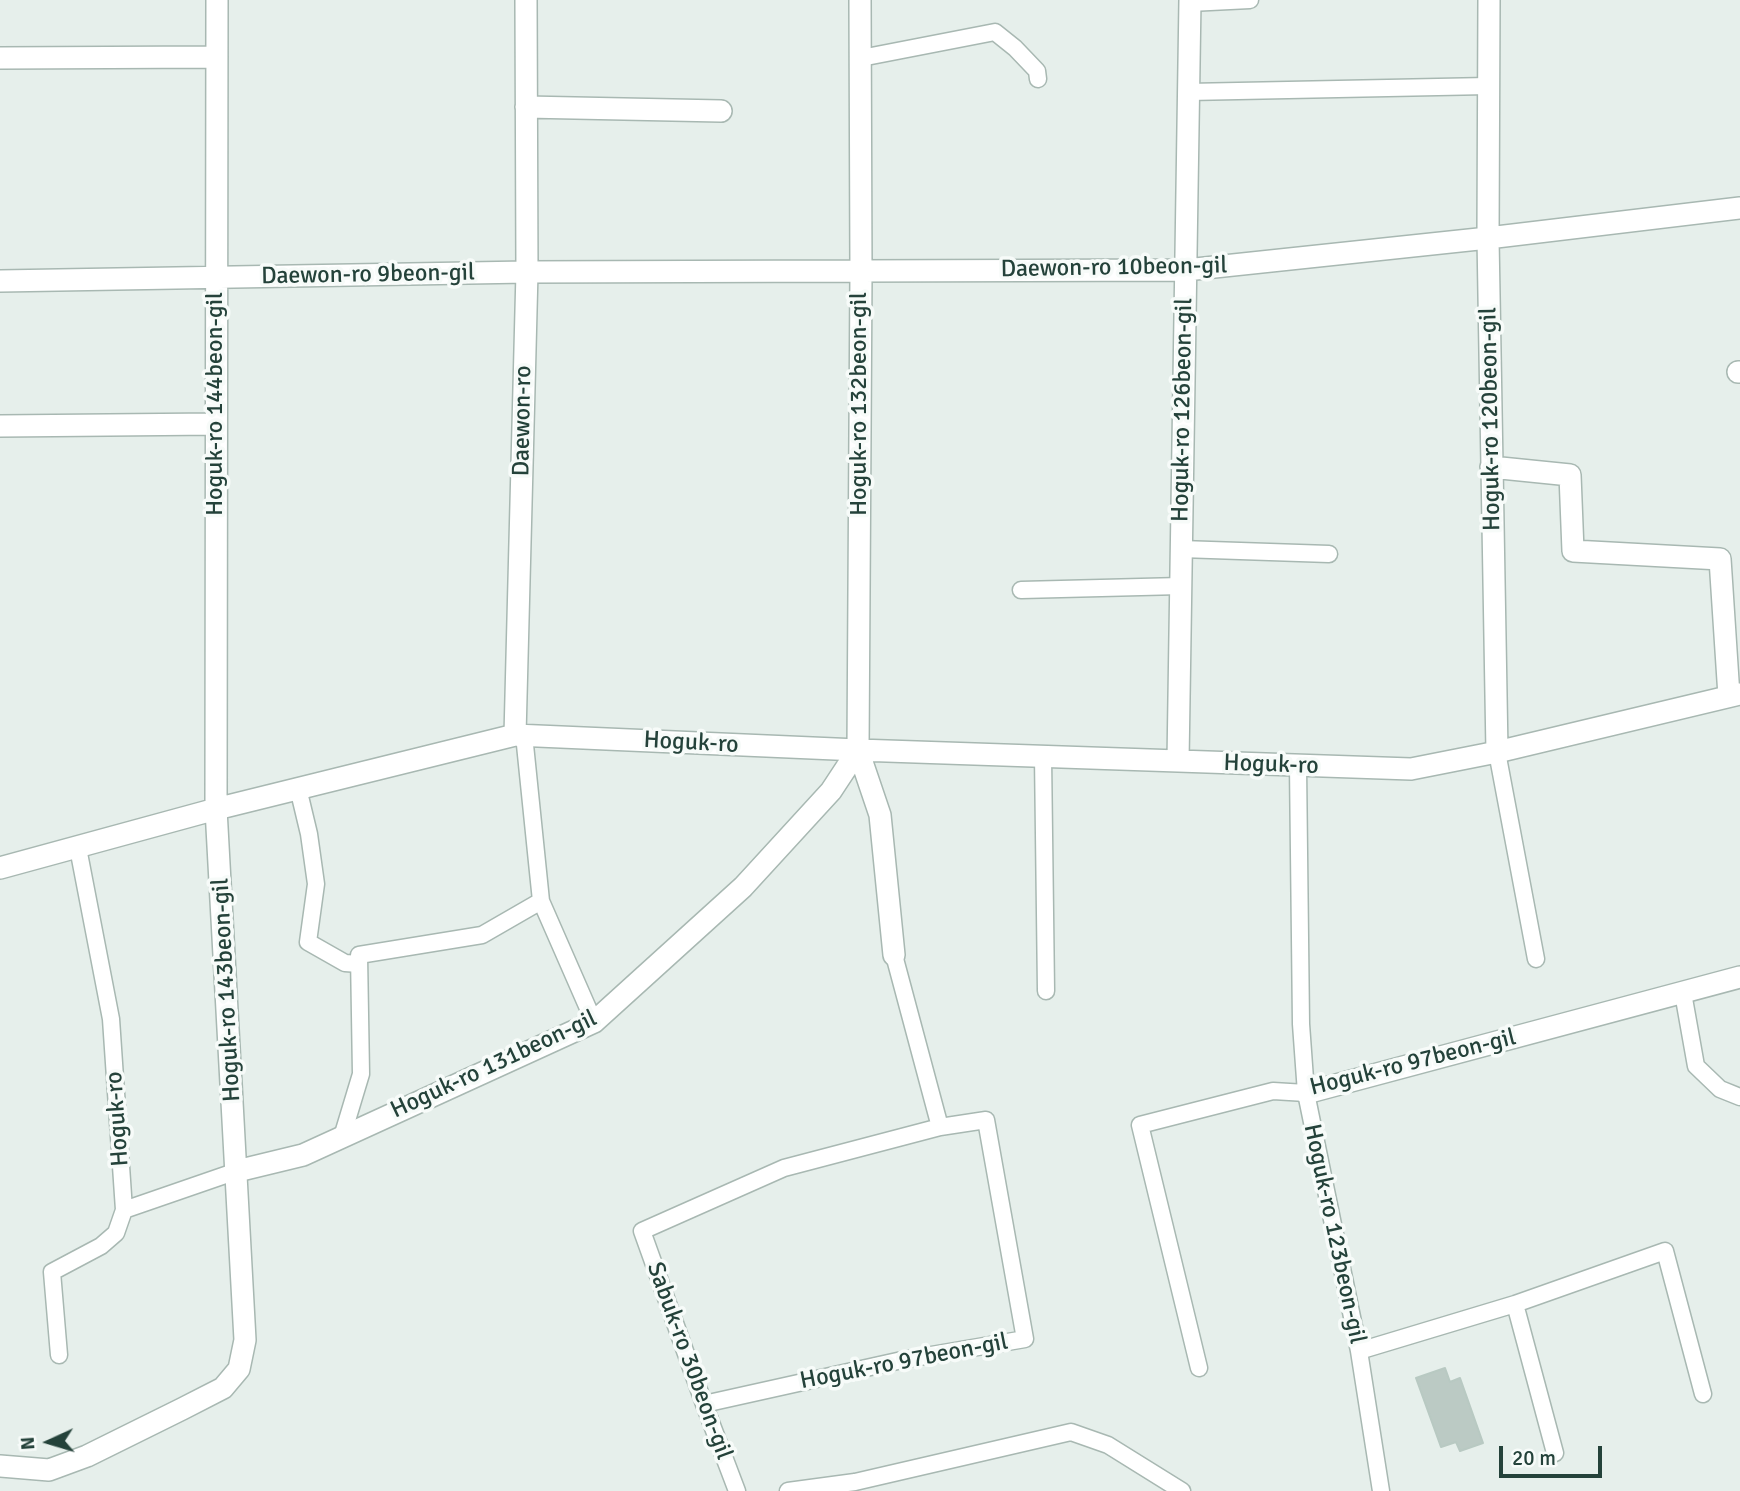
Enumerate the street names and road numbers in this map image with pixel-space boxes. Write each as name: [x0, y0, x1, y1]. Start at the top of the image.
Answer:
street label: Daewon-ro 10beon-gil: [1000, 252, 1228, 284]
street label: Daewon-ro 9beon-gil: [261, 259, 475, 291]
street label: Hoguk-ro 144beon-gil: [202, 292, 230, 516]
street label: Hoguk-ro 132beon-gil: [846, 292, 874, 516]
street label: Hoguk-ro 126beon-gil: [1167, 298, 1199, 522]
street label: Hoguk-ro 120beon-gil: [1475, 307, 1507, 531]
street label: Daewon-ro: [508, 365, 538, 477]
street label: Hoguk-ro: [643, 726, 739, 760]
street label: Hoguk-ro: [1223, 749, 1319, 781]
street label: Hoguk-ro 143beon-gil: [207, 877, 247, 1103]
street label: Hoguk-ro 131beon-gil: [386, 1005, 602, 1125]
street label: Hoguk-ro 97beon-gil: [1307, 1023, 1519, 1103]
street label: Hoguk-ro: [100, 1071, 136, 1167]
street label: Hoguk-ro 123beon-gil: [1297, 1121, 1371, 1347]
street label: Sabuk-ro 30beon-gil: [640, 1258, 738, 1464]
street label: Hoguk-ro 97beon-gil: [798, 1328, 1010, 1396]

